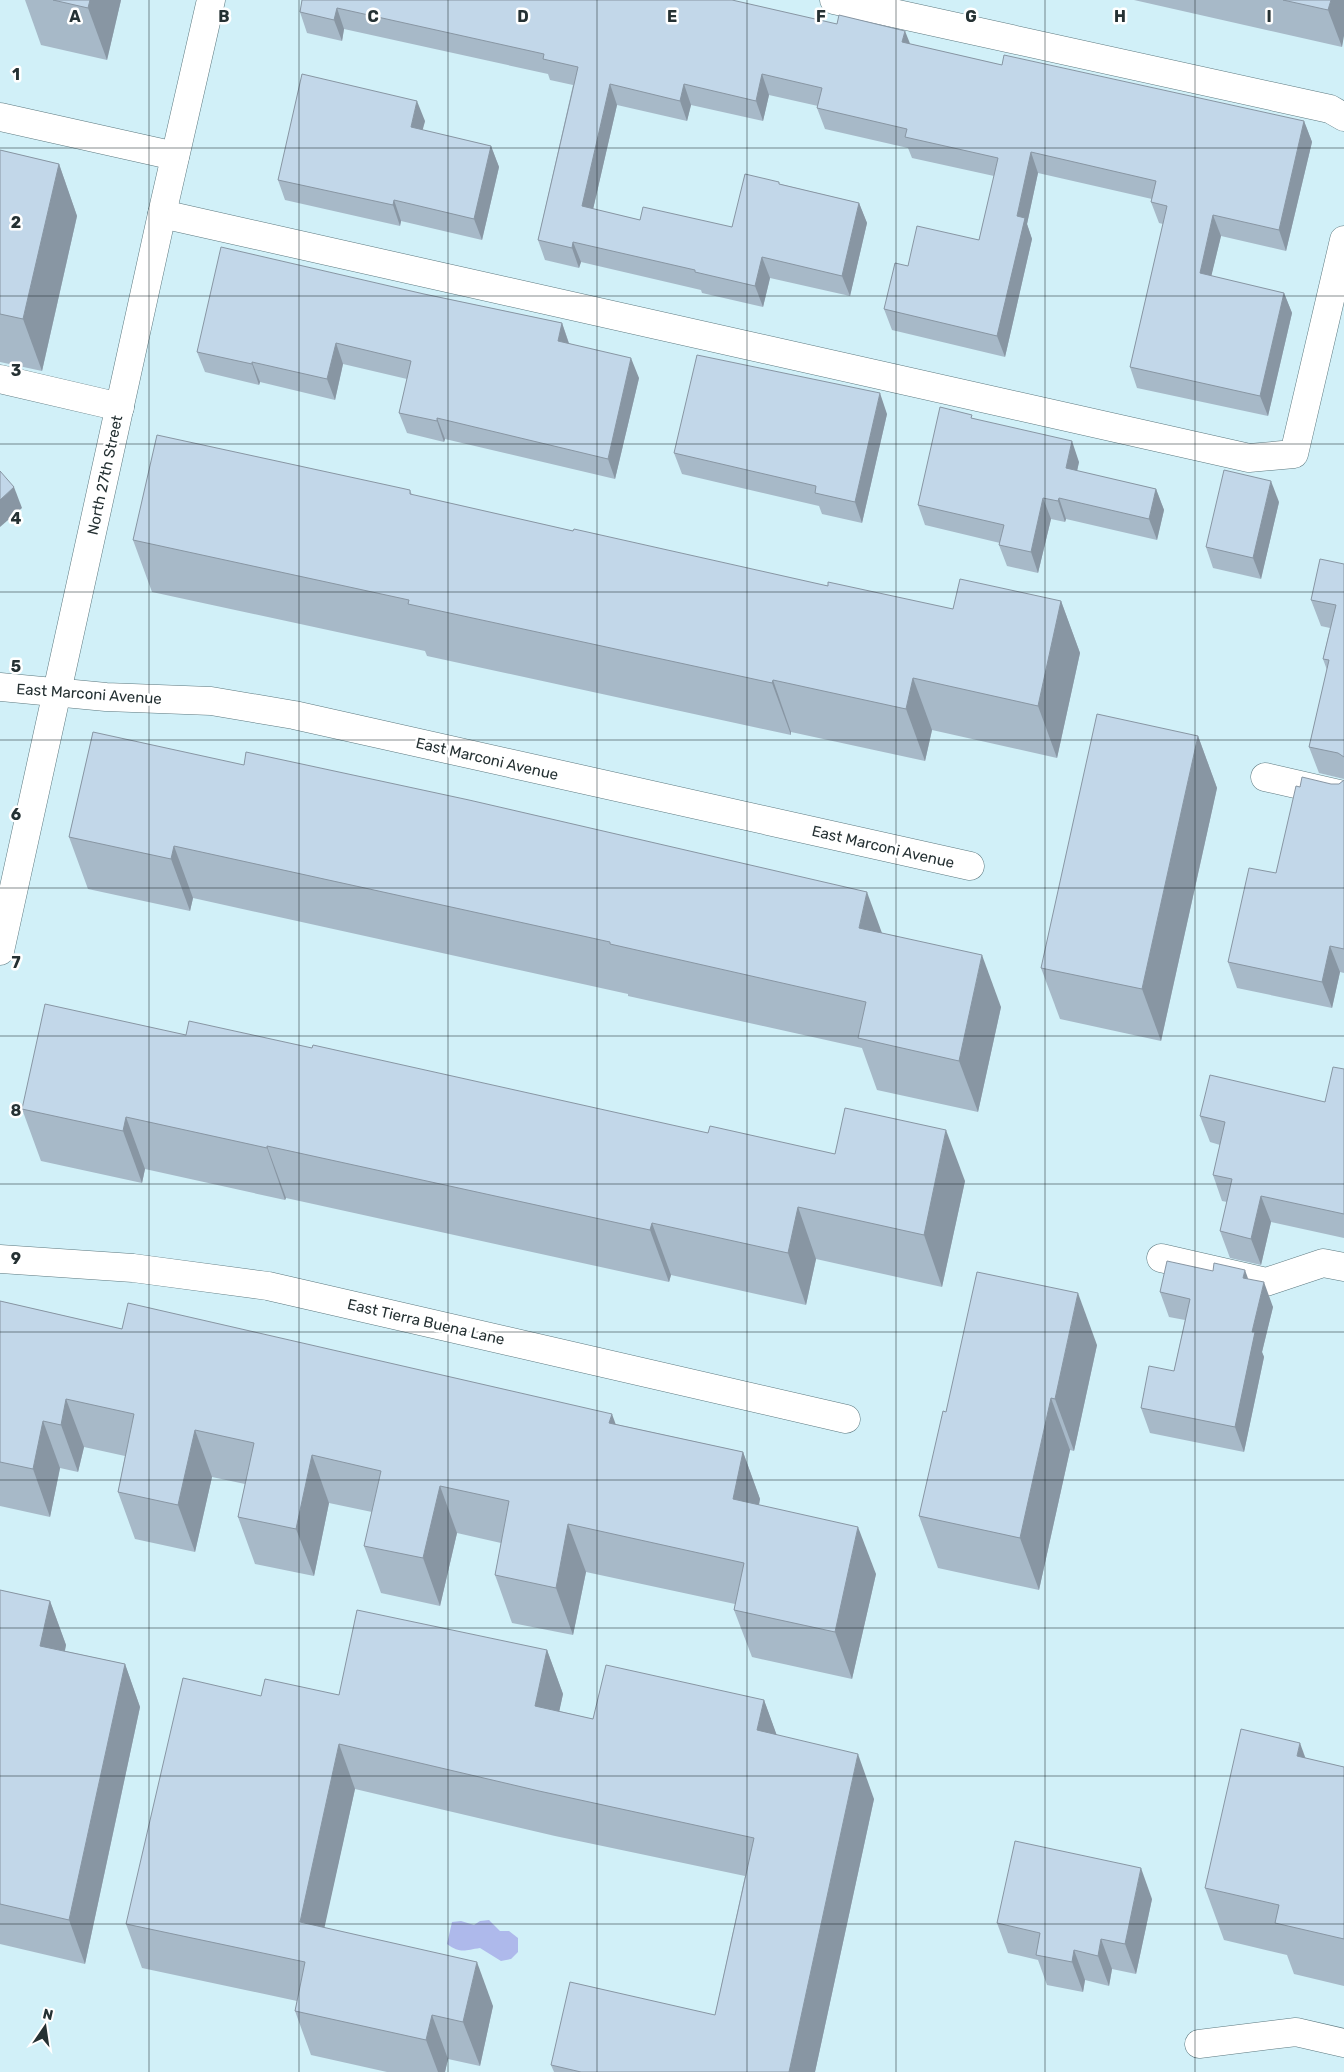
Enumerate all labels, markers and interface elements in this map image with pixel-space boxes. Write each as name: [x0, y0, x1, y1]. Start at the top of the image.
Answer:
text: A: [69, 7, 81, 26]
text: B: [218, 7, 230, 26]
text: C: [367, 7, 379, 26]
text: D: [517, 7, 529, 26]
text: E: [667, 7, 677, 26]
text: F: [816, 7, 826, 26]
text: G: [965, 7, 977, 26]
text: H: [1114, 7, 1126, 26]
text: I: [1266, 7, 1272, 26]
text: 1: [12, 65, 20, 84]
text: 2: [11, 213, 21, 232]
text: 3: [11, 361, 21, 380]
street label: North 27th Street: [84, 413, 127, 537]
text: 4: [11, 509, 22, 528]
text: 5: [11, 657, 21, 676]
street label: East Marconi Avenue: [16, 680, 162, 708]
street label: East Marconi Avenue: [414, 734, 560, 784]
text: 6: [11, 805, 21, 824]
street label: East Marconi Avenue: [810, 822, 956, 872]
text: 7: [11, 953, 21, 972]
text: 8: [11, 1101, 22, 1120]
text: 9: [11, 1249, 21, 1268]
street label: East Tierra Buena Lane: [346, 1295, 506, 1349]
north arrow: [20, 2002, 70, 2052]
text: N: [41, 2005, 55, 2024]

